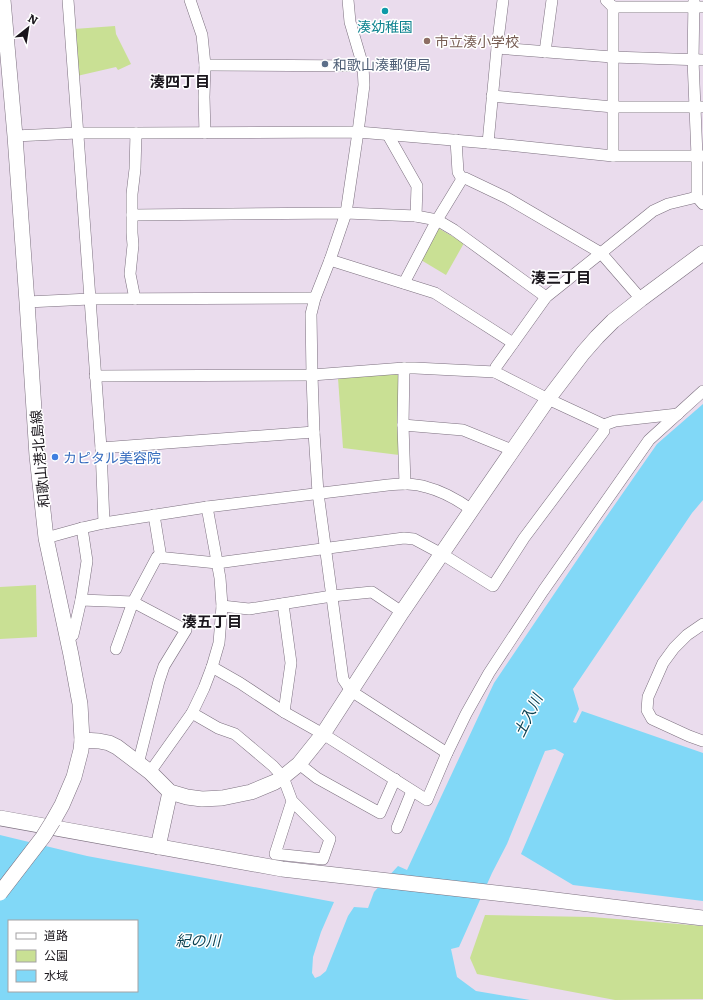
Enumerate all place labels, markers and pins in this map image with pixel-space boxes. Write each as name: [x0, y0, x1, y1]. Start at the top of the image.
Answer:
marker: 湊幼稚園: [380, 6, 390, 16]
place label: 湊幼稚園: [357, 16, 413, 36]
place label: 市立湊小学校: [435, 31, 519, 51]
marker: 市立湊小学校: [422, 36, 432, 46]
place label: 和歌山湊郵便局: [333, 54, 431, 74]
marker: 和歌山湊郵便局: [320, 59, 330, 69]
place label: カピタル美容院: [63, 447, 161, 467]
marker: カピタル美容院: [50, 452, 60, 462]

